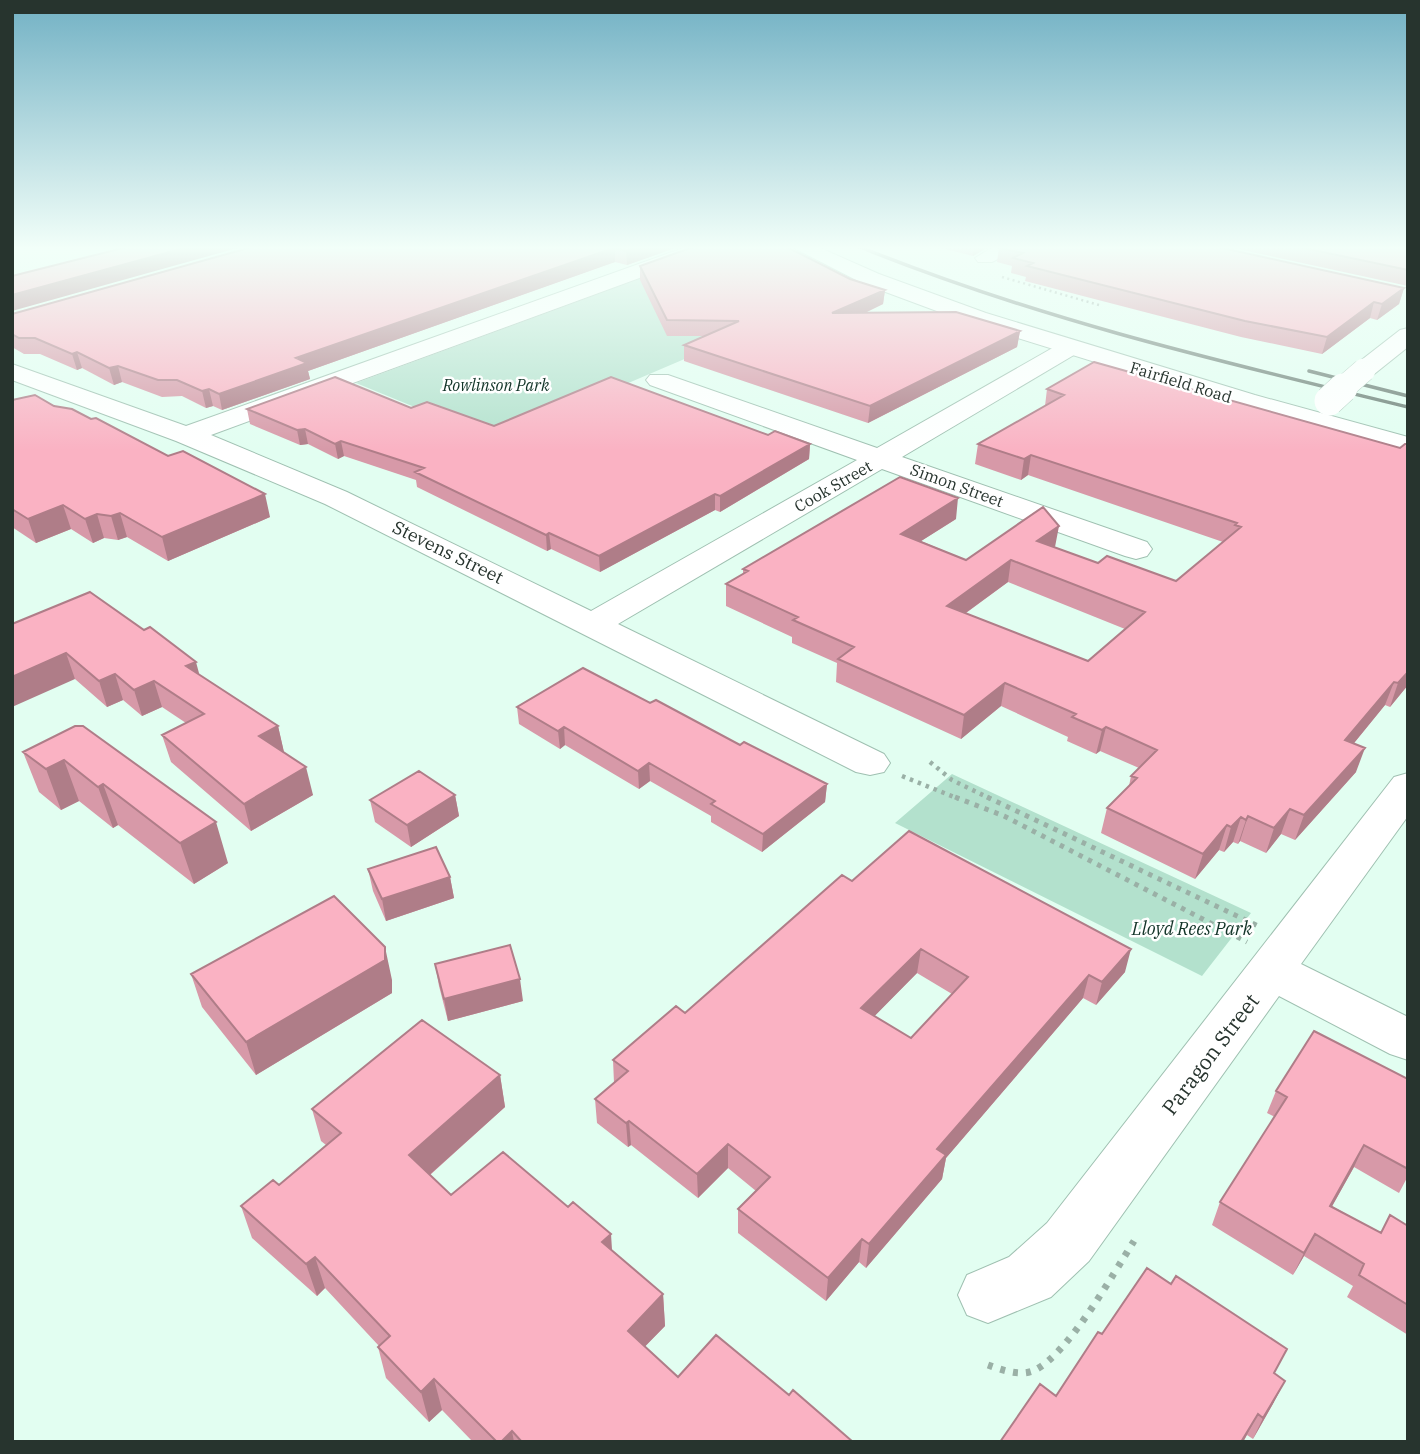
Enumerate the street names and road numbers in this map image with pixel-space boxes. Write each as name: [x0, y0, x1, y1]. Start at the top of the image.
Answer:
street label: Fairfield Road: [1128, 357, 1235, 407]
street label: Cook Street: [791, 456, 876, 516]
street label: Simon Street: [908, 459, 1007, 511]
street label: Stevens Street: [389, 515, 507, 589]
street label: Paragon Street: [1155, 988, 1265, 1120]

